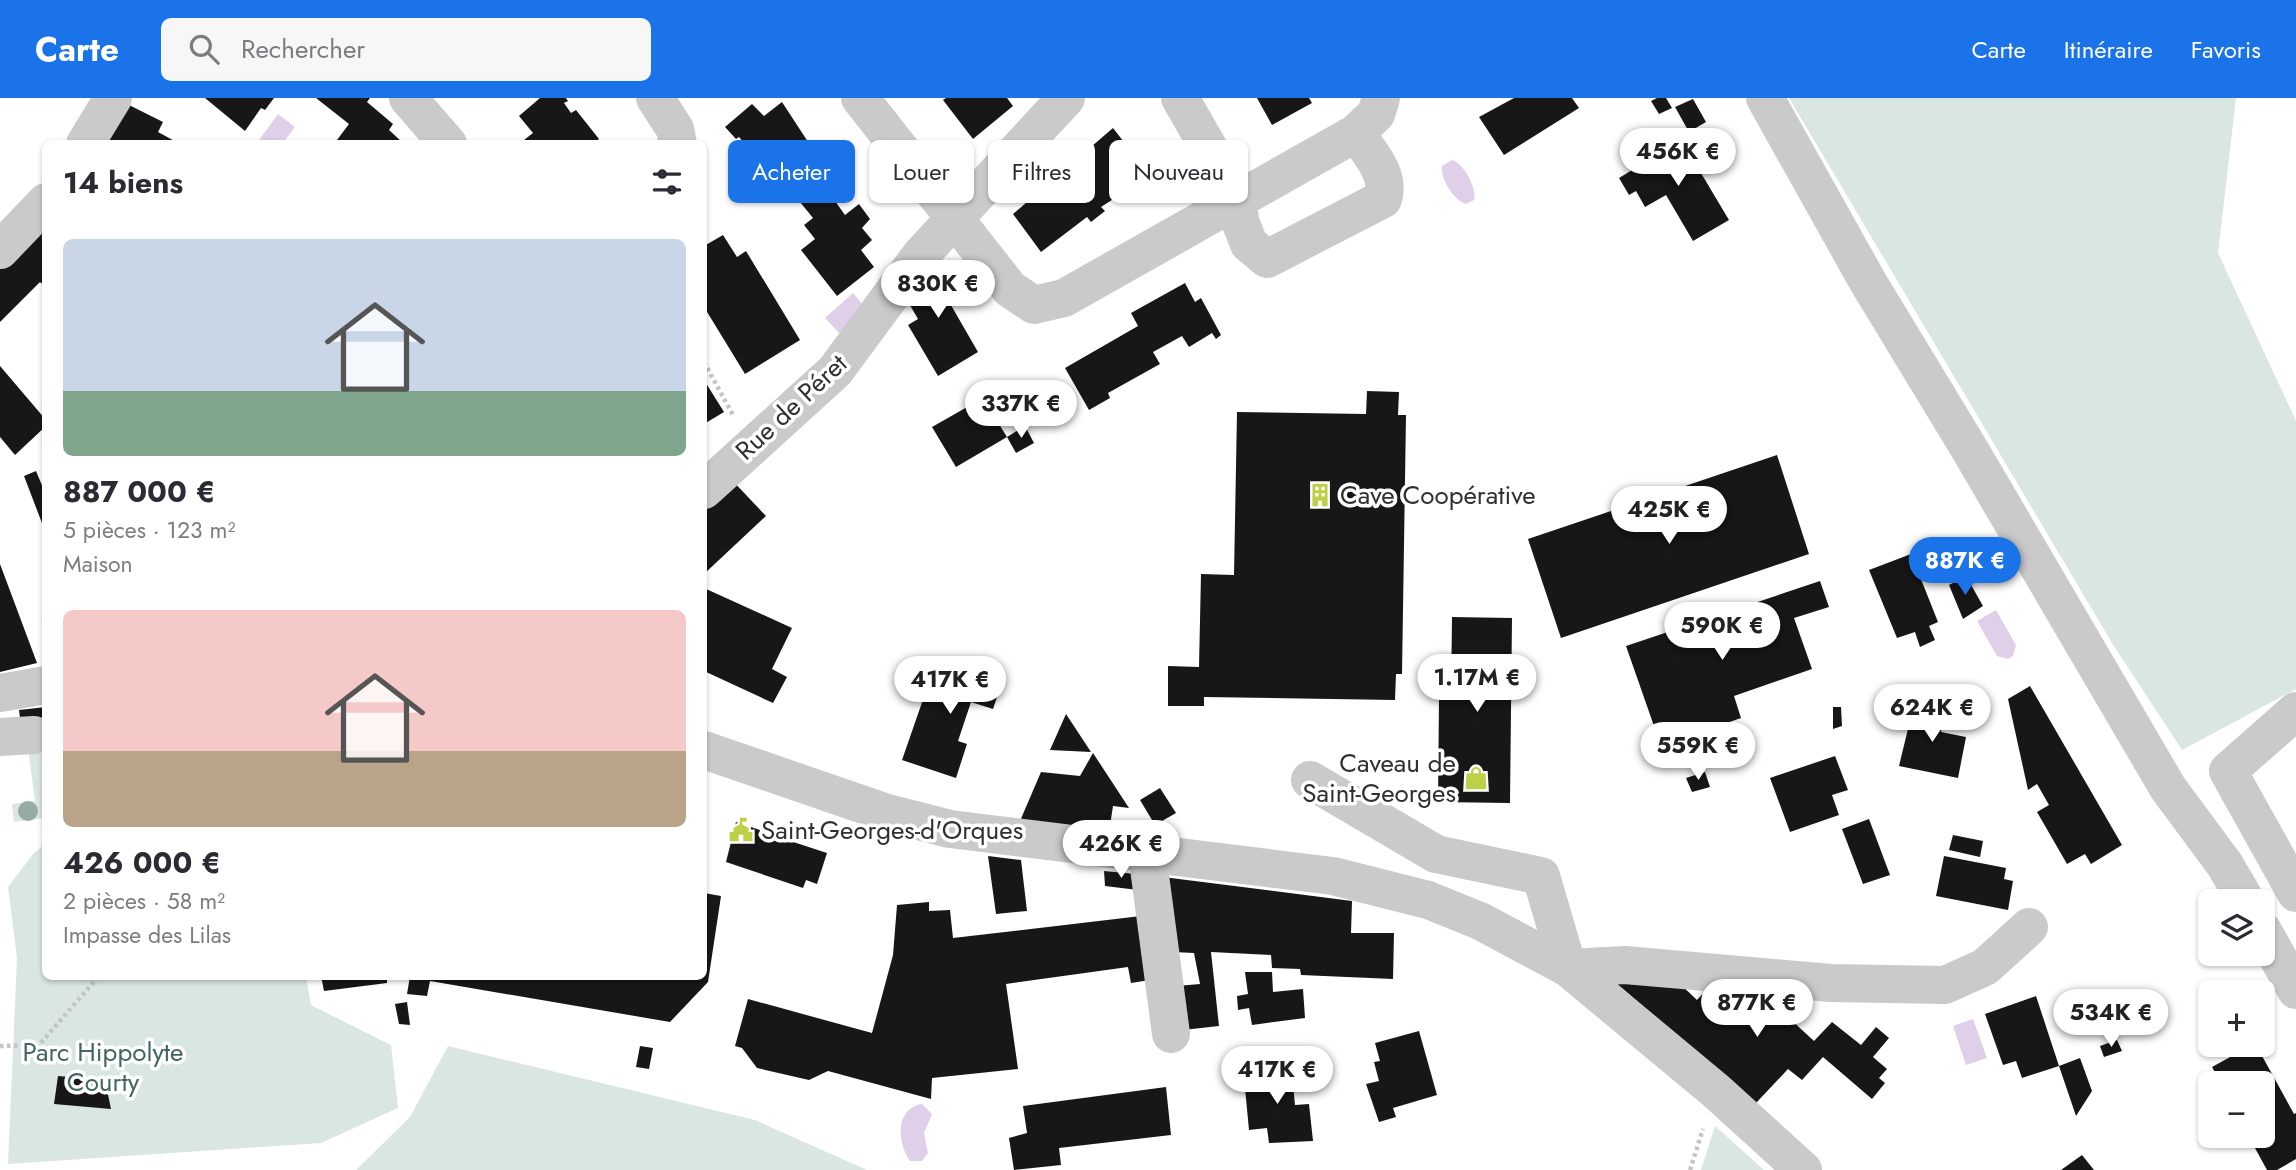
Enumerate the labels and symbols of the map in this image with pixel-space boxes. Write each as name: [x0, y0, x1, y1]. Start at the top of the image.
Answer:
pin: 456K €: [1621, 129, 1735, 188]
pin: 830K €: [881, 260, 995, 320]
street label: Rue de Péret: [727, 345, 856, 469]
pin: 337K €: [964, 380, 1078, 440]
place label: Cave Coopérative: [1340, 476, 1536, 514]
building icon: Cave Coopérative: [1306, 481, 1334, 509]
pin: 425K €: [1612, 486, 1726, 546]
pin: 887K €: [1908, 538, 2022, 597]
pin: 590K €: [1665, 602, 1779, 662]
pin: 1.17M €: [1412, 654, 1542, 714]
pin: 417K €: [893, 656, 1007, 716]
pin: 624K €: [1875, 684, 1989, 744]
pin: 559K €: [1641, 722, 1755, 782]
place label: Caveau de Saint-Georges: [1302, 744, 1456, 812]
shop icon: Caveau de Saint-Georges: [1462, 764, 1490, 792]
place label: Saint-Georges-d'Orques: [761, 811, 1023, 849]
public building icon: Saint-Georges-d'Orques: [727, 816, 755, 844]
pin: 426K €: [1064, 820, 1178, 880]
pin: 877K €: [1700, 979, 1814, 1039]
pin: 534K €: [2054, 990, 2168, 1049]
park label: Parc Hippolyte Courty: [23, 1033, 183, 1101]
pin: 417K €: [1220, 1046, 1334, 1106]

